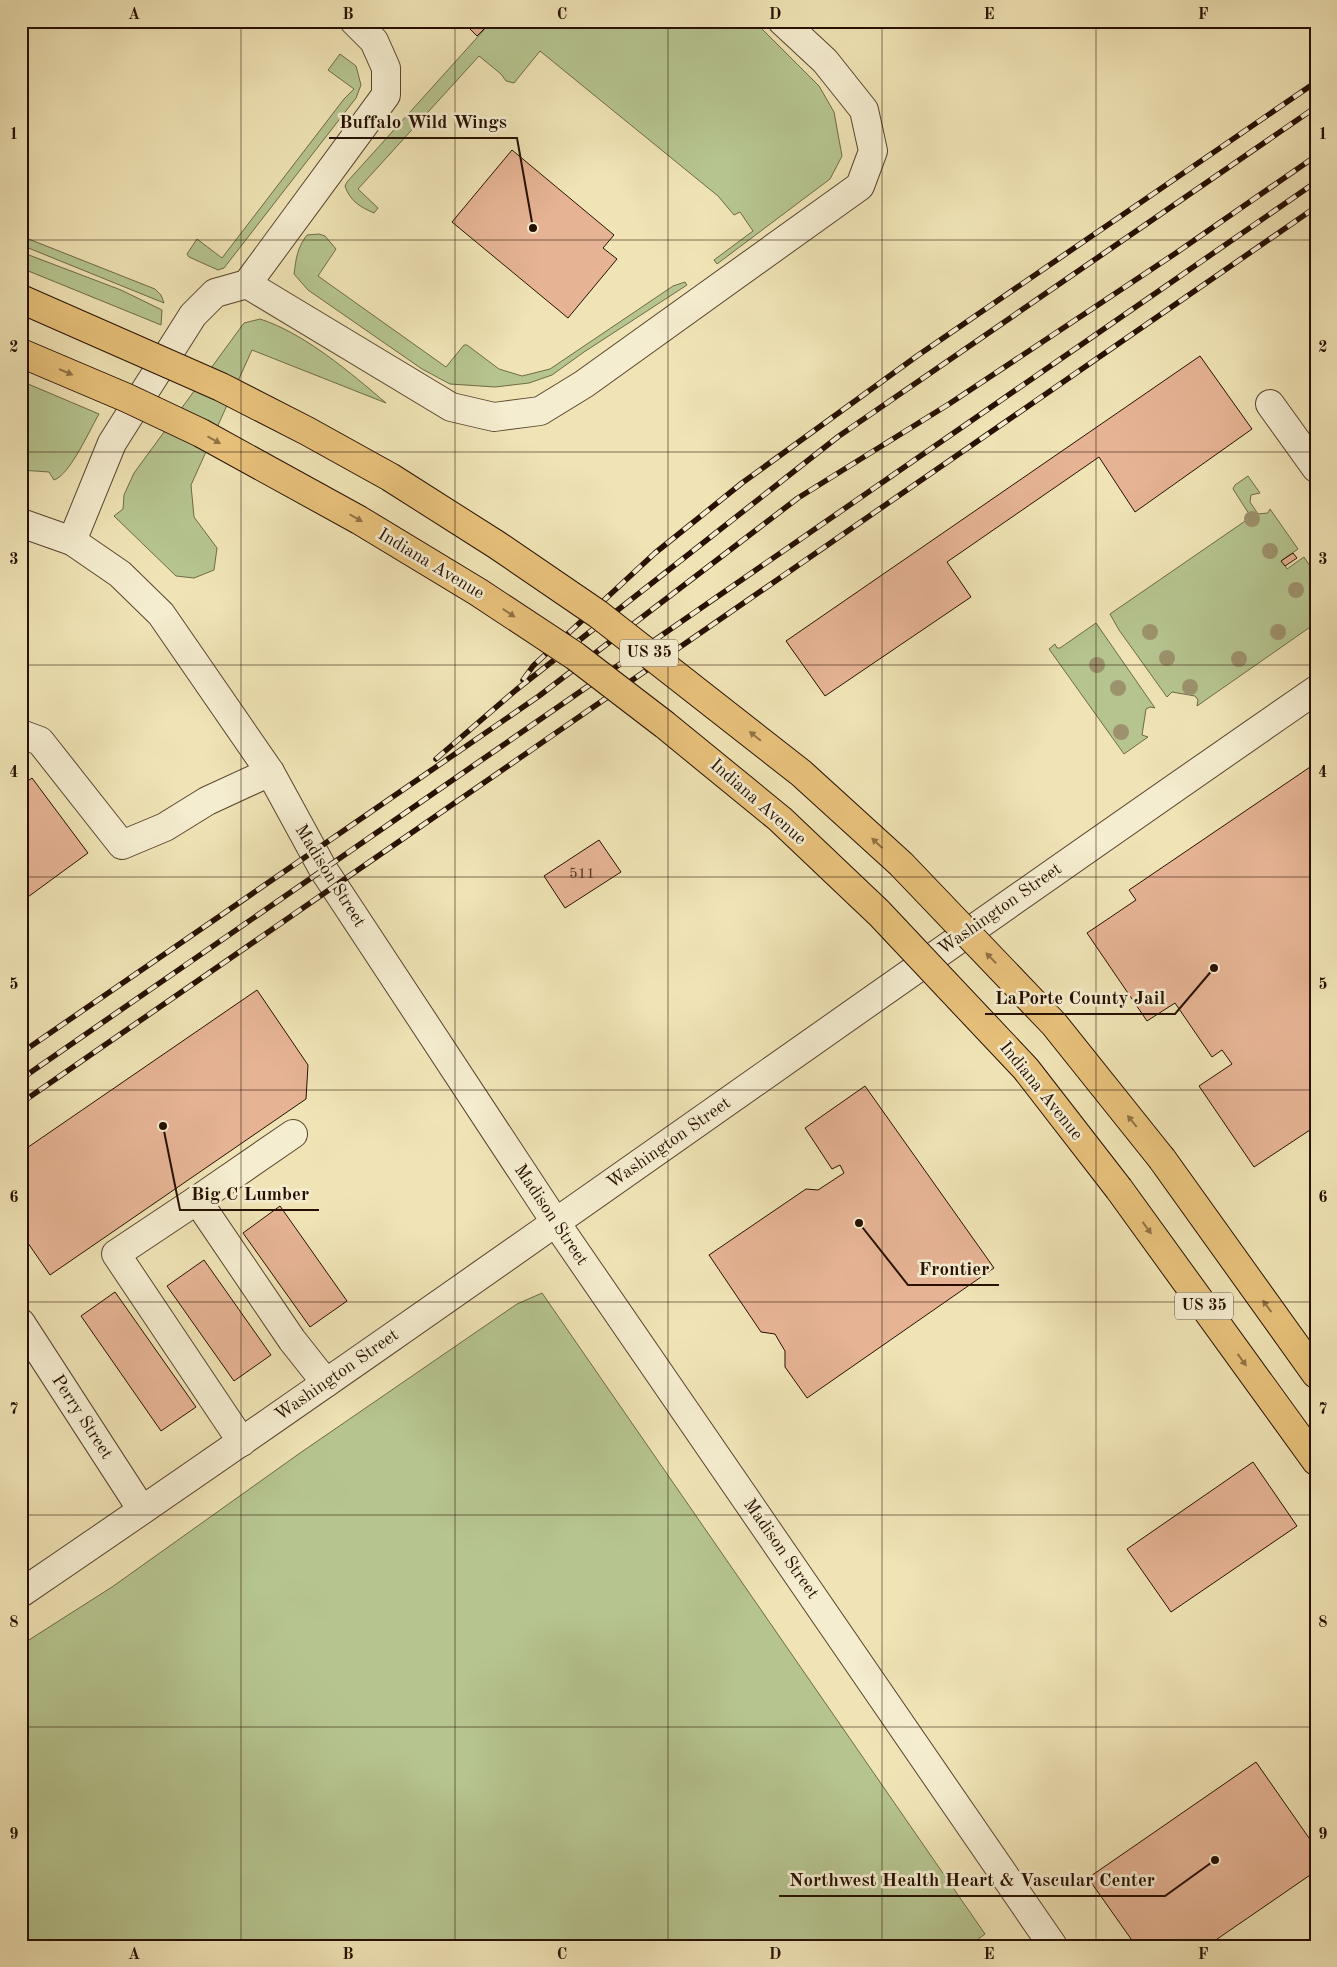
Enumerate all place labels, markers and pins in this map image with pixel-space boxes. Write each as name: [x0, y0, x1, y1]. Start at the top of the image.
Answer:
callout: Buffalo Wild Wings: [329, 104, 517, 138]
callout: LaPorte County Jail: [985, 980, 1175, 1014]
callout: Big C Lumber: [180, 1176, 319, 1210]
callout: Frontier: [908, 1251, 999, 1285]
callout: Northwest Health Heart & Vascular Center: [779, 1862, 1165, 1896]

